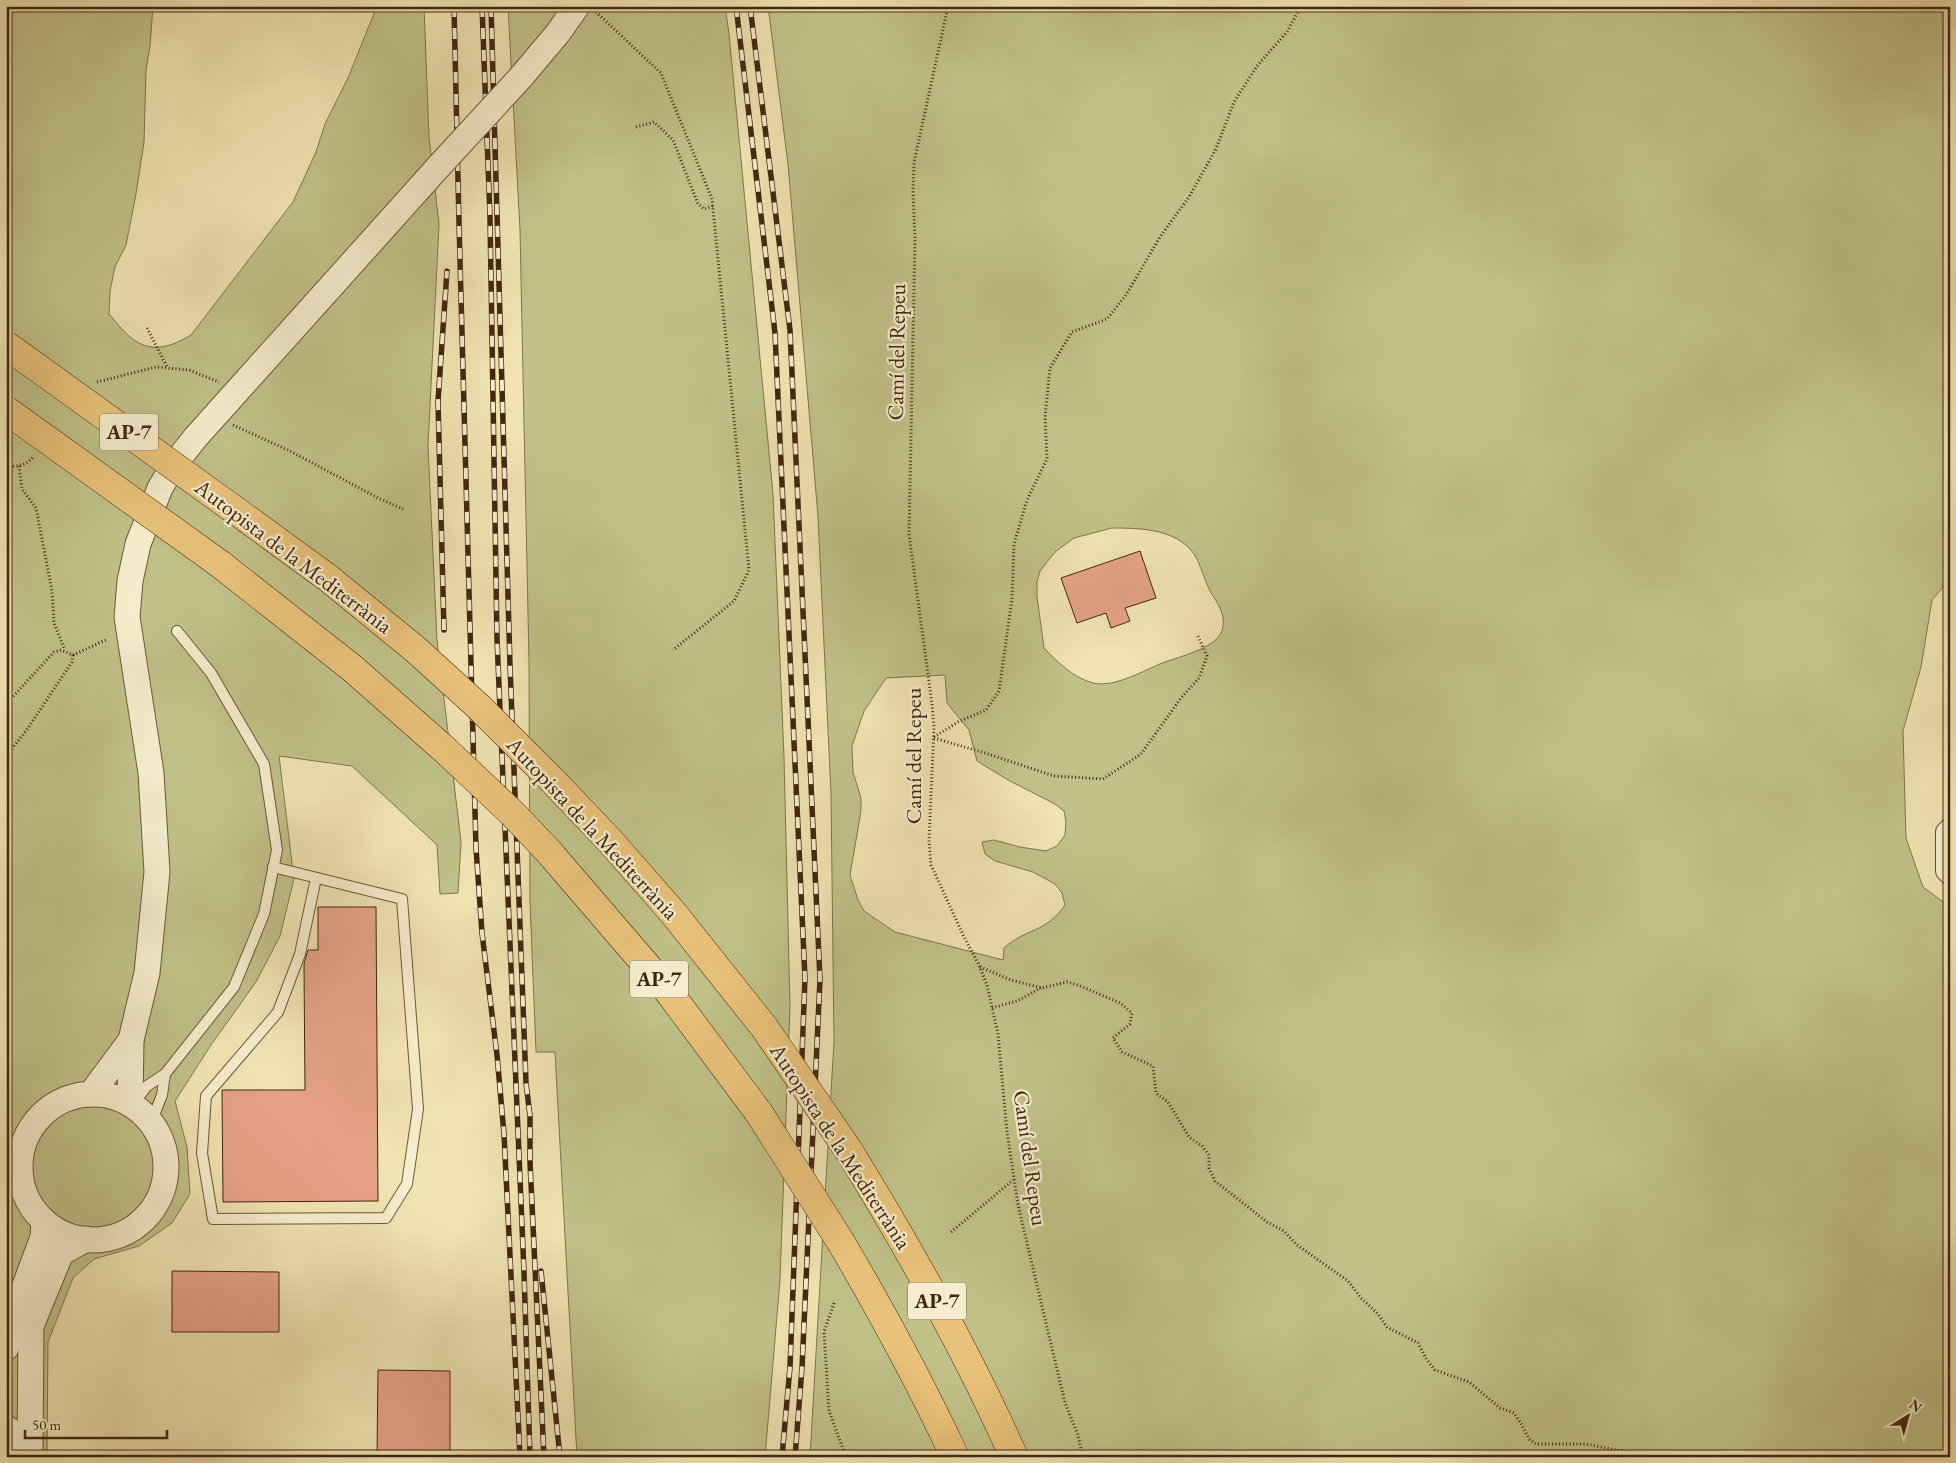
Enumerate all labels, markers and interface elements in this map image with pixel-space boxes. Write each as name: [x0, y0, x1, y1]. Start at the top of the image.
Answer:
street label: Camí del Repeu: [881, 283, 912, 421]
road number: AP-7: [100, 414, 158, 451]
street label: Autopista de la Mediterrània: [188, 472, 399, 640]
street label: Camí del Repeu: [899, 687, 928, 824]
street label: Autopista de la Mediterrània: [499, 730, 685, 926]
road number: AP-7: [630, 961, 688, 998]
street label: Autopista de la Mediterrània: [762, 1037, 918, 1255]
street label: Camí del Repeu: [1007, 1088, 1054, 1228]
road number: AP-7: [908, 1282, 966, 1320]
north arrow: [1884, 1390, 1934, 1440]
text: N: [1906, 1395, 1926, 1417]
scale bar: [25, 1408, 168, 1440]
text: 50 m: [32, 1415, 61, 1434]

